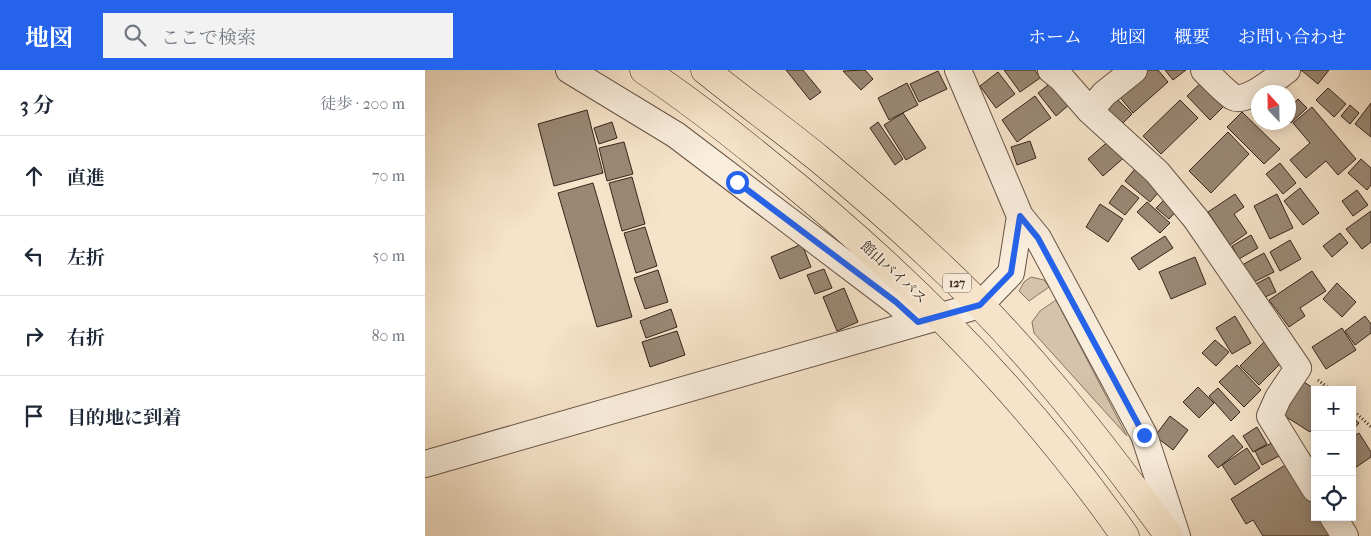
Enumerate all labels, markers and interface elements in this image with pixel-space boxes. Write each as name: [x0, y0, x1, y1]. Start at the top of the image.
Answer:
search box: [103, 13, 453, 58]
icon: search: [121, 21, 149, 49]
text: 地図: [25, 24, 73, 52]
text: ここで検索: [161, 27, 256, 49]
text: ホーム: [1028, 27, 1082, 48]
text: 地図: [1110, 27, 1146, 48]
text: 概要: [1174, 27, 1210, 48]
text: お問い合わせ: [1238, 27, 1346, 48]
north arrow: [1251, 85, 1296, 130]
text: 3 分: [20, 93, 54, 117]
text: 徒歩 · 200 m: [320, 94, 405, 113]
icon: ahead: [20, 162, 48, 190]
text: 70 m: [372, 166, 405, 185]
text: 直進: [67, 167, 105, 189]
route start: [726, 171, 749, 194]
street label: 館山バイパス: [857, 238, 930, 307]
icon: left: [20, 242, 48, 270]
text: 50 m: [373, 246, 405, 265]
text: 左折: [67, 247, 105, 269]
road number: 127: [943, 274, 971, 292]
icon: right: [20, 322, 48, 350]
text: 80 m: [371, 326, 405, 345]
text: 右折: [67, 327, 105, 349]
map controls: [1311, 386, 1356, 521]
button: +: [1311, 386, 1356, 431]
icon: arrive: [20, 402, 48, 430]
text: 目的地に到着: [67, 407, 181, 429]
route end: [1133, 424, 1156, 447]
button: −: [1311, 431, 1356, 476]
button: locate: [1311, 476, 1356, 521]

